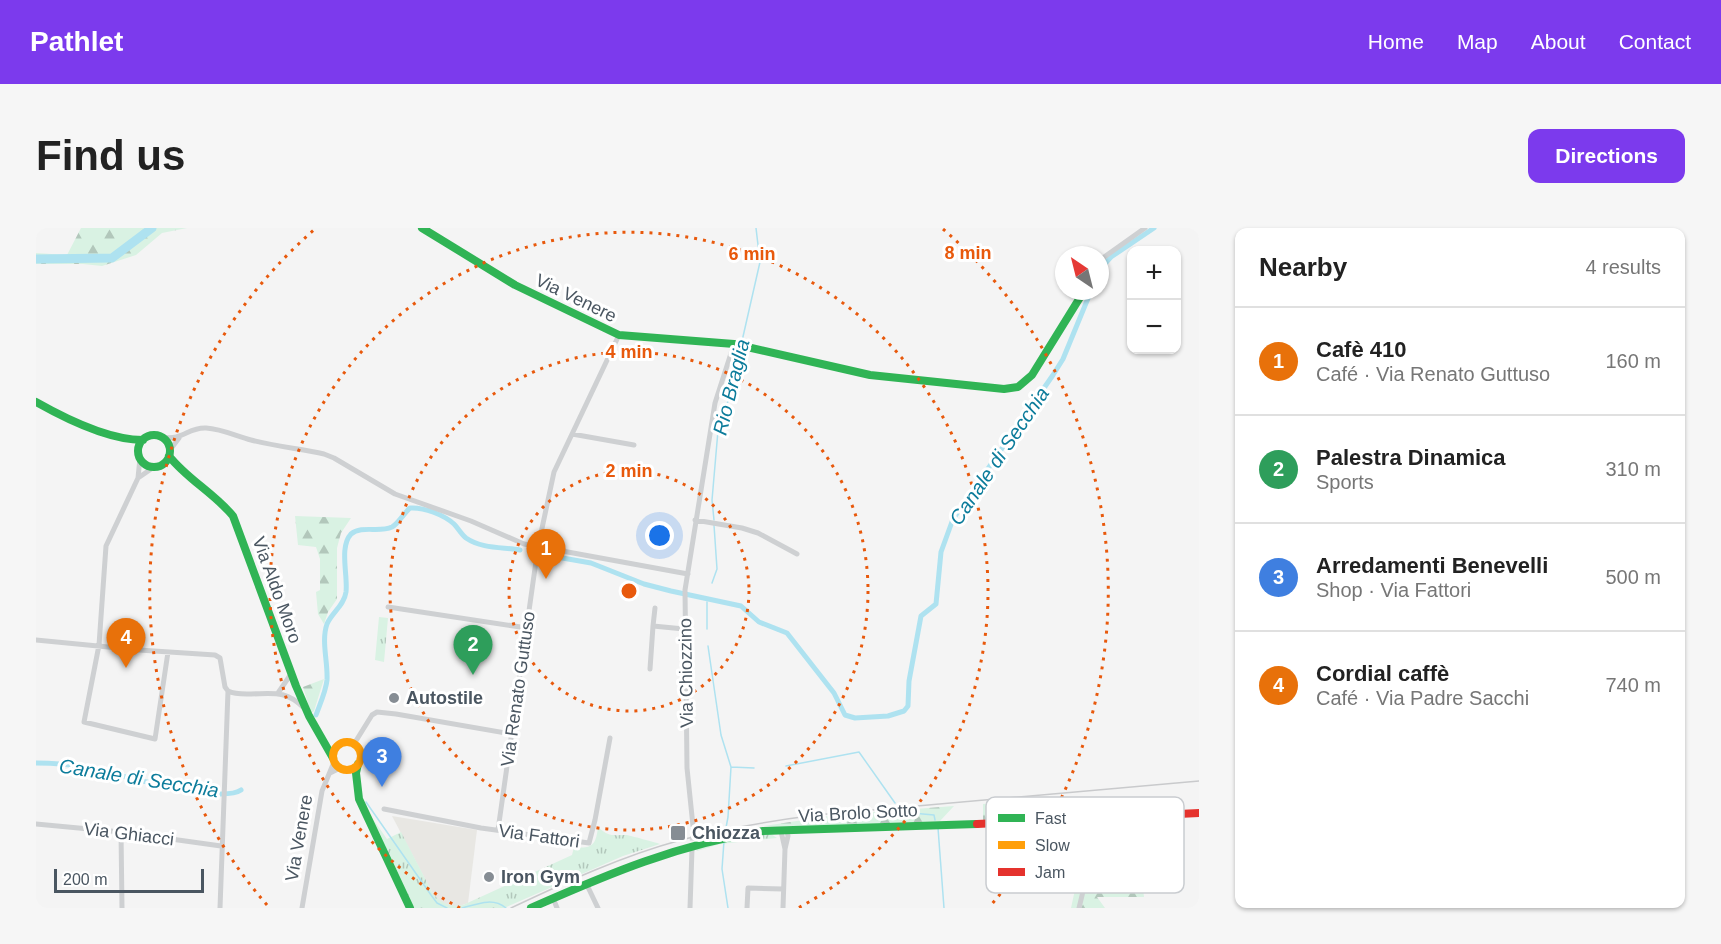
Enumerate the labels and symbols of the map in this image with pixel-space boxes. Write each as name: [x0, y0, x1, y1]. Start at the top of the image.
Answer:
text: 8 min: [944, 243, 992, 263]
text: 6 min: [728, 244, 776, 264]
north arrow: [1055, 246, 1109, 300]
street label: Via Venere: [532, 270, 620, 326]
water label: Rio Braglia: [708, 337, 754, 437]
text: 4 min: [605, 342, 653, 362]
water label: Canale di Secchia: [945, 383, 1053, 529]
text: 2 min: [605, 461, 653, 481]
your location: [645, 521, 674, 550]
pin: 1: [526, 530, 566, 579]
street label: Via Aldo Moro: [248, 534, 306, 646]
centre of rings: [619, 581, 639, 601]
street label: Via Renato Guttuso: [497, 610, 539, 768]
pin: 4: [106, 618, 146, 668]
street label: Via Chiozzino: [675, 618, 697, 728]
pin: 2: [454, 626, 492, 675]
place label: Autostile: [406, 688, 483, 708]
marker: Autostile: [387, 691, 401, 705]
pin: 3: [362, 738, 402, 787]
water label: Canale di Secchia: [58, 755, 220, 801]
street label: Via Venere: [282, 793, 316, 883]
legend: [986, 797, 1184, 893]
street label: Via Brolo Sotto: [798, 800, 918, 826]
text: Fast: [1035, 810, 1067, 827]
street label: Via Ghiacci: [83, 819, 175, 849]
street label: Via Fattori: [497, 820, 581, 852]
place label: Chiozza: [692, 823, 761, 843]
marker: Chiozza: [669, 824, 687, 842]
text: Slow: [1035, 837, 1070, 854]
text: Jam: [1035, 864, 1065, 881]
scale bar: [54, 866, 204, 894]
place label: Iron Gym: [501, 867, 580, 887]
marker: Iron Gym: [482, 870, 496, 884]

